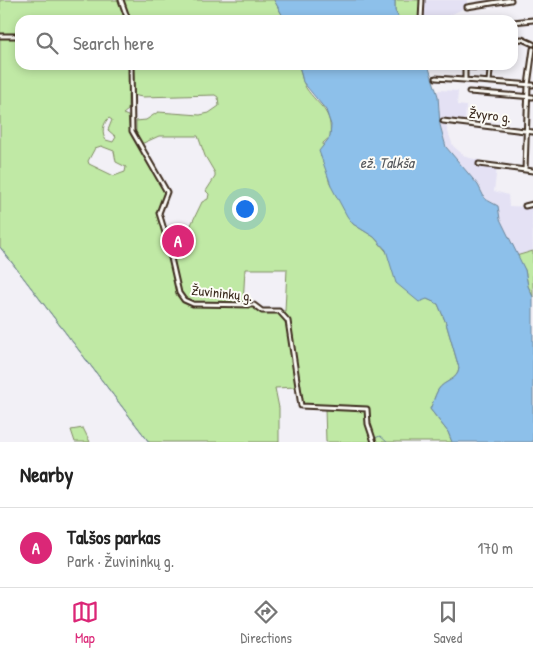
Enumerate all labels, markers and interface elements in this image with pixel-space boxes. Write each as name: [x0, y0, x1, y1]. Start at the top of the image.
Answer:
search box: [15, 15, 518, 70]
icon: search: [33, 29, 61, 57]
text: Search here: [73, 30, 154, 56]
street label: Žvyro g.: [468, 103, 512, 127]
water label: ež. Talkša: [360, 152, 416, 173]
your location: [232, 196, 258, 222]
pin: A: [162, 222, 194, 260]
street label: Žuvininkų g.: [191, 280, 253, 306]
text: Nearby: [20, 460, 73, 489]
text: Talšos parkas: [67, 524, 161, 550]
text: A: [32, 537, 40, 559]
text: 170 m: [478, 537, 513, 559]
text: Park · Žuvininkų g.: [67, 550, 174, 572]
tab: Map: [71, 598, 99, 647]
tab: Directions: [240, 598, 292, 647]
tab: Saved: [434, 598, 462, 647]

